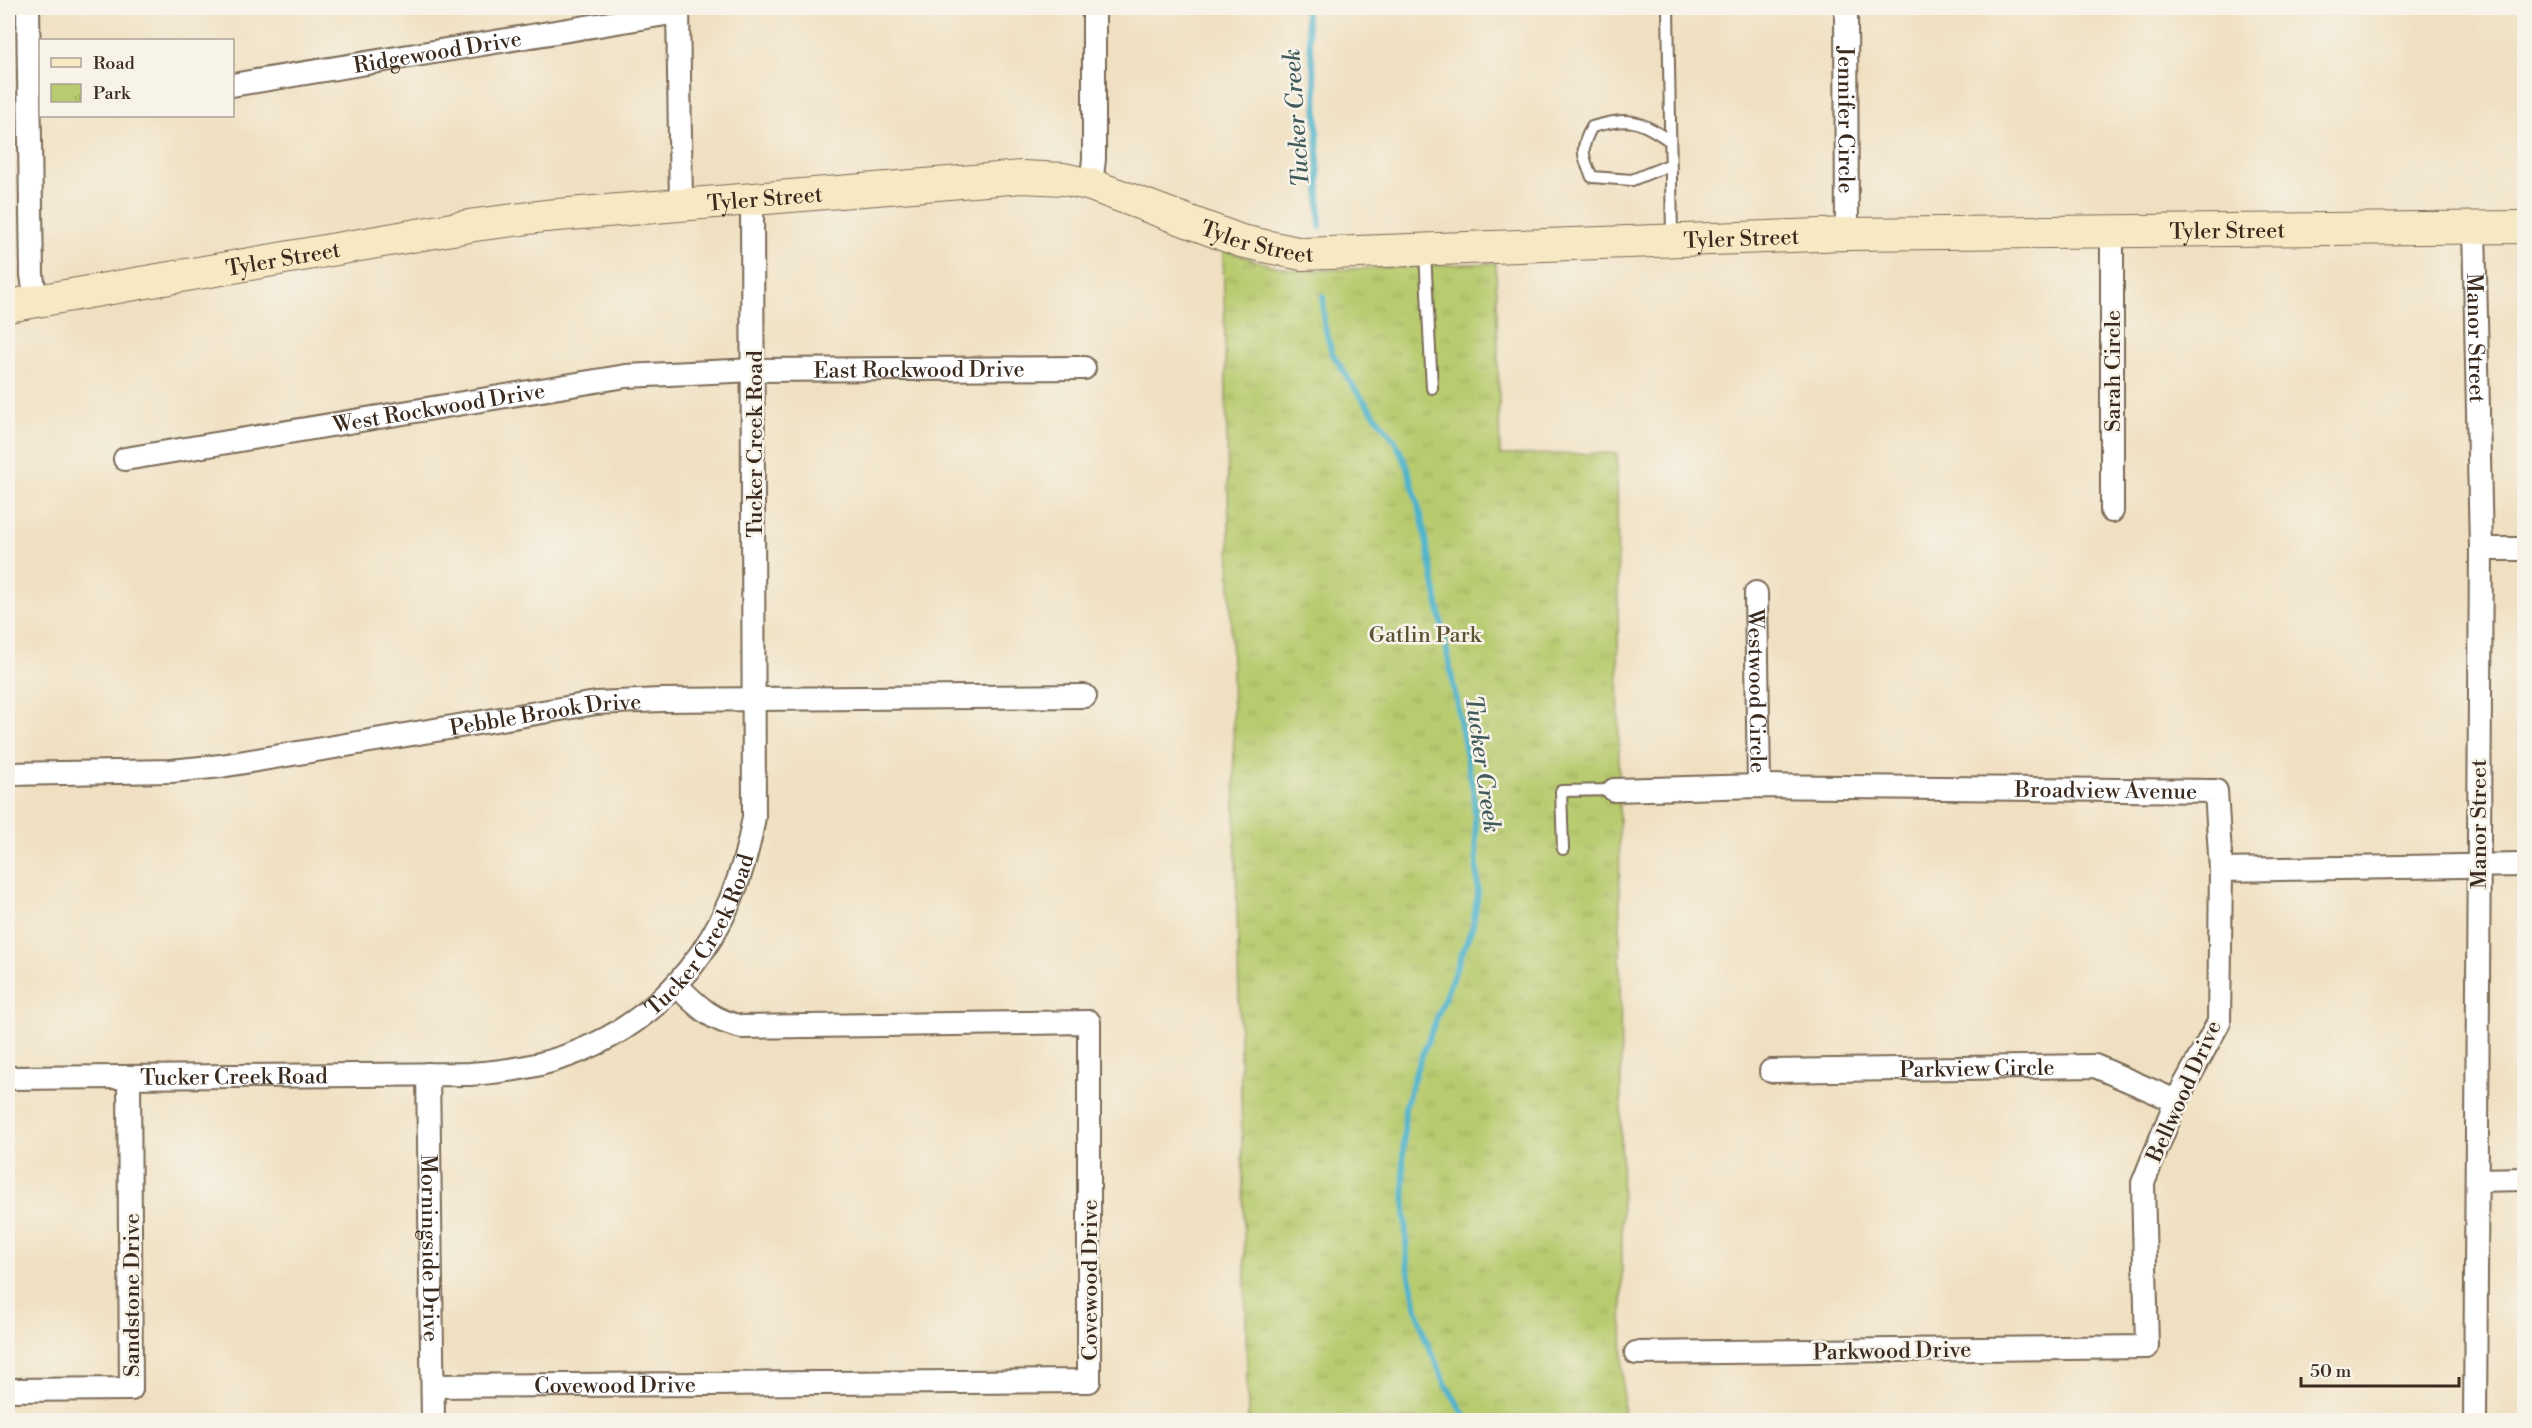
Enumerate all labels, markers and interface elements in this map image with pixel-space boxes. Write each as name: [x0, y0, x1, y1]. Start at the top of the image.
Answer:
street label: Ridgewood Drive: [351, 26, 524, 80]
legend: [39, 39, 234, 117]
street label: Jennifer Circle: [1831, 45, 1859, 194]
water label: Tucker Creek: [1277, 48, 1317, 188]
text: Road: [93, 52, 136, 75]
text: Park: [93, 82, 132, 105]
street label: Tyler Street: [706, 181, 824, 218]
street label: Tyler Street: [1197, 215, 1314, 269]
street label: Tyler Street: [2169, 217, 2286, 246]
street label: Tyler Street: [1683, 224, 1800, 255]
street label: Tyler Street: [224, 237, 343, 283]
street label: Manor Street: [2460, 273, 2490, 403]
street label: Sarah Circle: [2100, 310, 2127, 432]
street label: Tucker Creek Road: [742, 350, 769, 538]
street label: East Rockwood Drive: [813, 356, 1025, 385]
street label: West Rockwood Drive: [330, 378, 547, 440]
street label: Westwood Circle: [1741, 608, 1771, 773]
park label: Gatlin Park: [1369, 622, 1483, 649]
street label: Pebble Brook Drive: [448, 689, 642, 742]
water label: Tucker Creek: [1458, 693, 1507, 835]
street label: Manor Street: [2466, 759, 2493, 889]
street label: Broadview Avenue: [2013, 777, 2197, 806]
street label: Tucker Creek Road: [640, 851, 761, 1022]
street label: Bellwood Drive: [2141, 1017, 2228, 1168]
street label: Parkview Circle: [1899, 1055, 2055, 1084]
street label: Tucker Creek Road: [140, 1063, 328, 1092]
street label: Morningside Drive: [414, 1154, 444, 1342]
street label: Covewood Drive: [1077, 1199, 1104, 1361]
street label: Sandstone Drive: [119, 1213, 146, 1377]
street label: Parkwood Drive: [1813, 1337, 1971, 1366]
scale bar: [2301, 1350, 2458, 1388]
text: 50 m: [2310, 1360, 2352, 1383]
street label: Covewood Drive: [534, 1372, 696, 1400]

